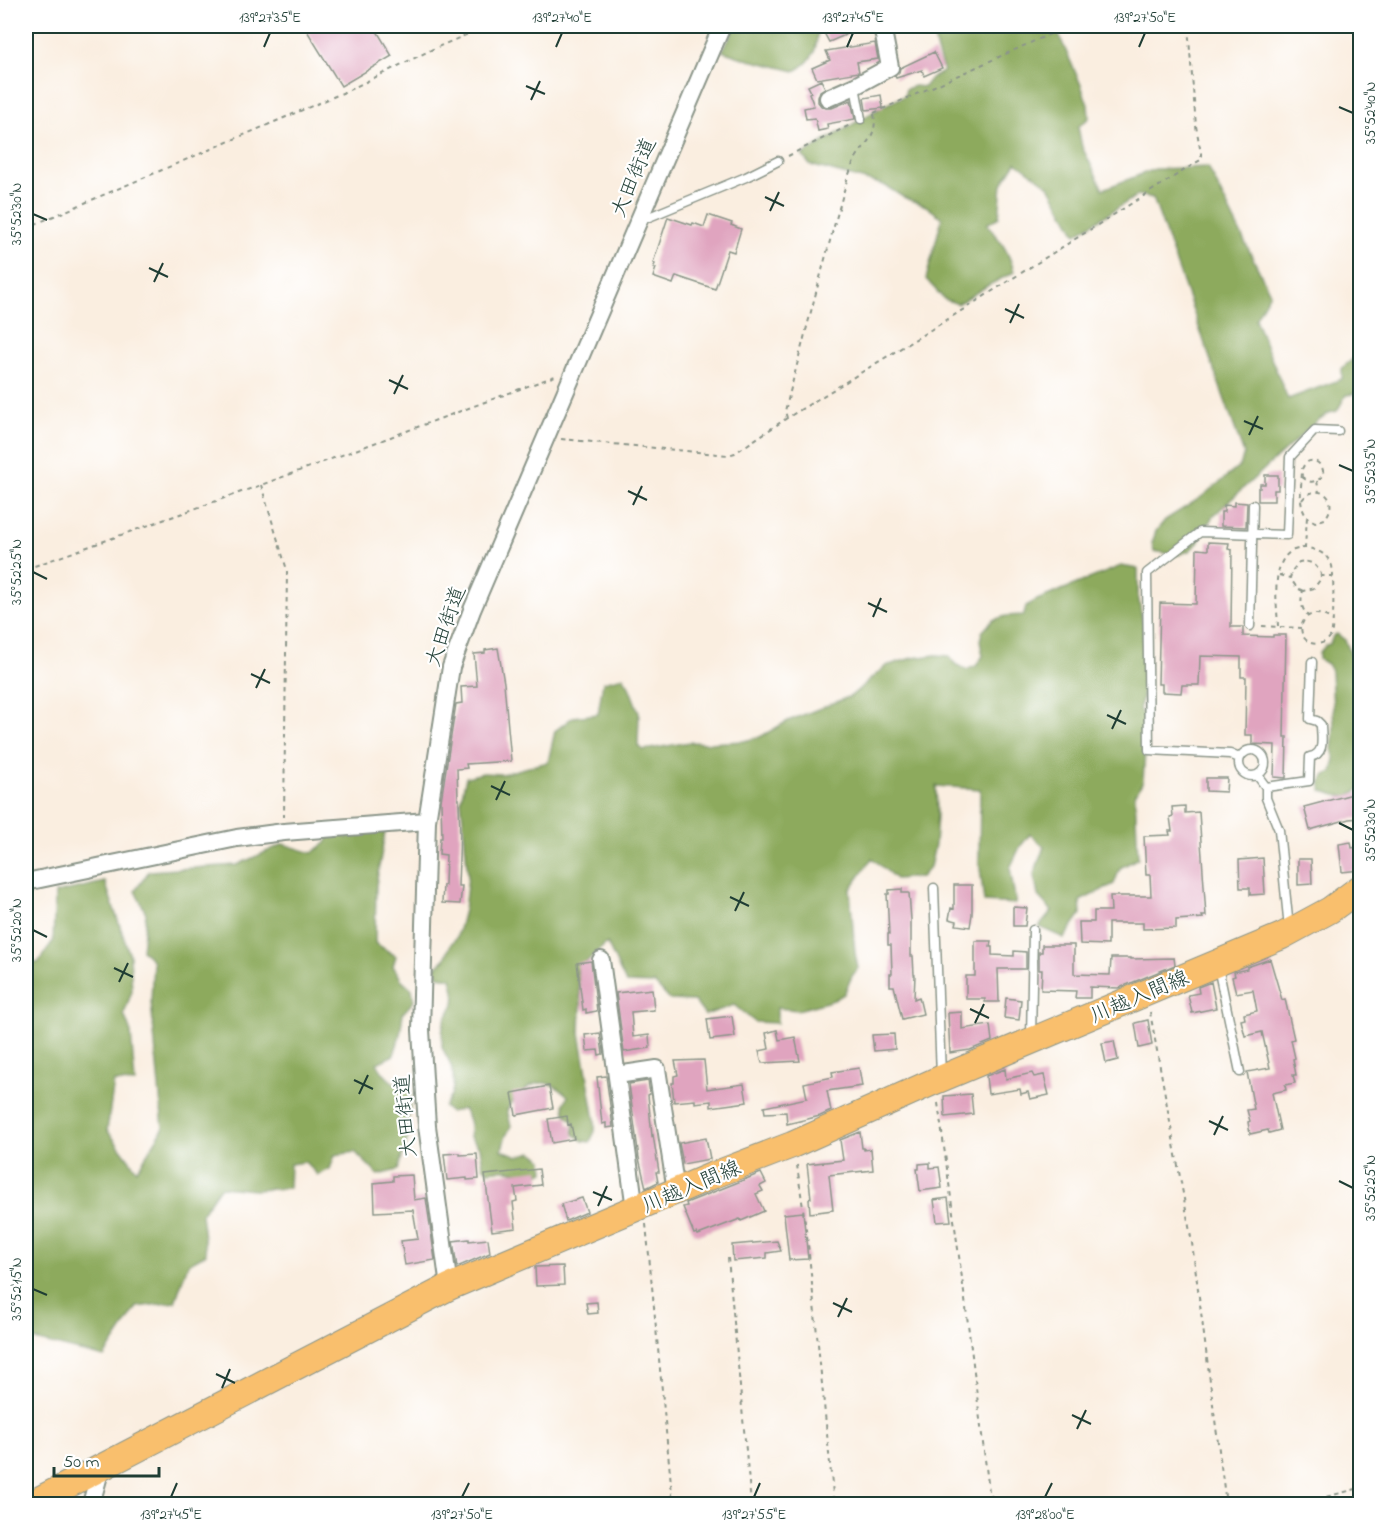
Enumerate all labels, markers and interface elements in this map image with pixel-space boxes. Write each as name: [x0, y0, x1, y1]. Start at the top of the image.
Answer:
text: 139°27'35"E: [239, 7, 301, 29]
text: 139°27'40"E: [532, 7, 592, 29]
text: 139°27'45"E: [822, 7, 884, 29]
text: 139°27'50"E: [1114, 7, 1176, 29]
text: 35°52'40"N: [1360, 82, 1382, 144]
street label: 大田街道: [605, 133, 665, 222]
text: 35°52'30"N: [6, 183, 28, 245]
text: 35°52'35"N: [1360, 439, 1382, 503]
text: 35°52'25"N: [6, 539, 28, 605]
street label: 大田街道: [419, 582, 475, 671]
text: 35°52'30"N: [1360, 799, 1382, 861]
text: 35°52'20"N: [6, 898, 28, 962]
street label: 川越入間線: [1086, 964, 1194, 1032]
street label: 大田街道: [388, 1073, 426, 1159]
street label: 川越入間線: [638, 1154, 746, 1222]
text: 35°52'25"N: [1360, 1155, 1382, 1221]
text: 35°52'15"N: [6, 1257, 28, 1321]
scale bar: [54, 1440, 159, 1478]
text: 50 m: [63, 1450, 100, 1476]
text: 139°27'45"E: [140, 1504, 202, 1526]
text: 139°27'50"E: [431, 1504, 493, 1526]
text: 139°27'55"E: [722, 1504, 786, 1526]
text: 139°28'00"E: [1015, 1504, 1075, 1526]

